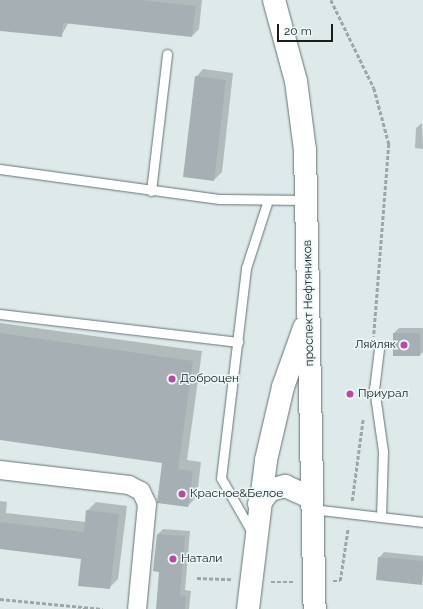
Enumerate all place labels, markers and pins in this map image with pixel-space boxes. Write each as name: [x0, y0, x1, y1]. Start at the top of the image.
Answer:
place label: Ляйляк: [355, 338, 396, 352]
marker: Ляйляк: [399, 340, 409, 350]
place label: Доброцен: [180, 372, 239, 386]
marker: Доброцен: [167, 374, 177, 384]
place label: Приурал: [358, 387, 408, 401]
marker: Приурал: [345, 389, 355, 399]
place label: Красное&Белое: [190, 487, 283, 501]
marker: Красное&Белое: [177, 489, 187, 499]
place label: Натали: [181, 552, 222, 566]
marker: Натали: [168, 554, 178, 564]

